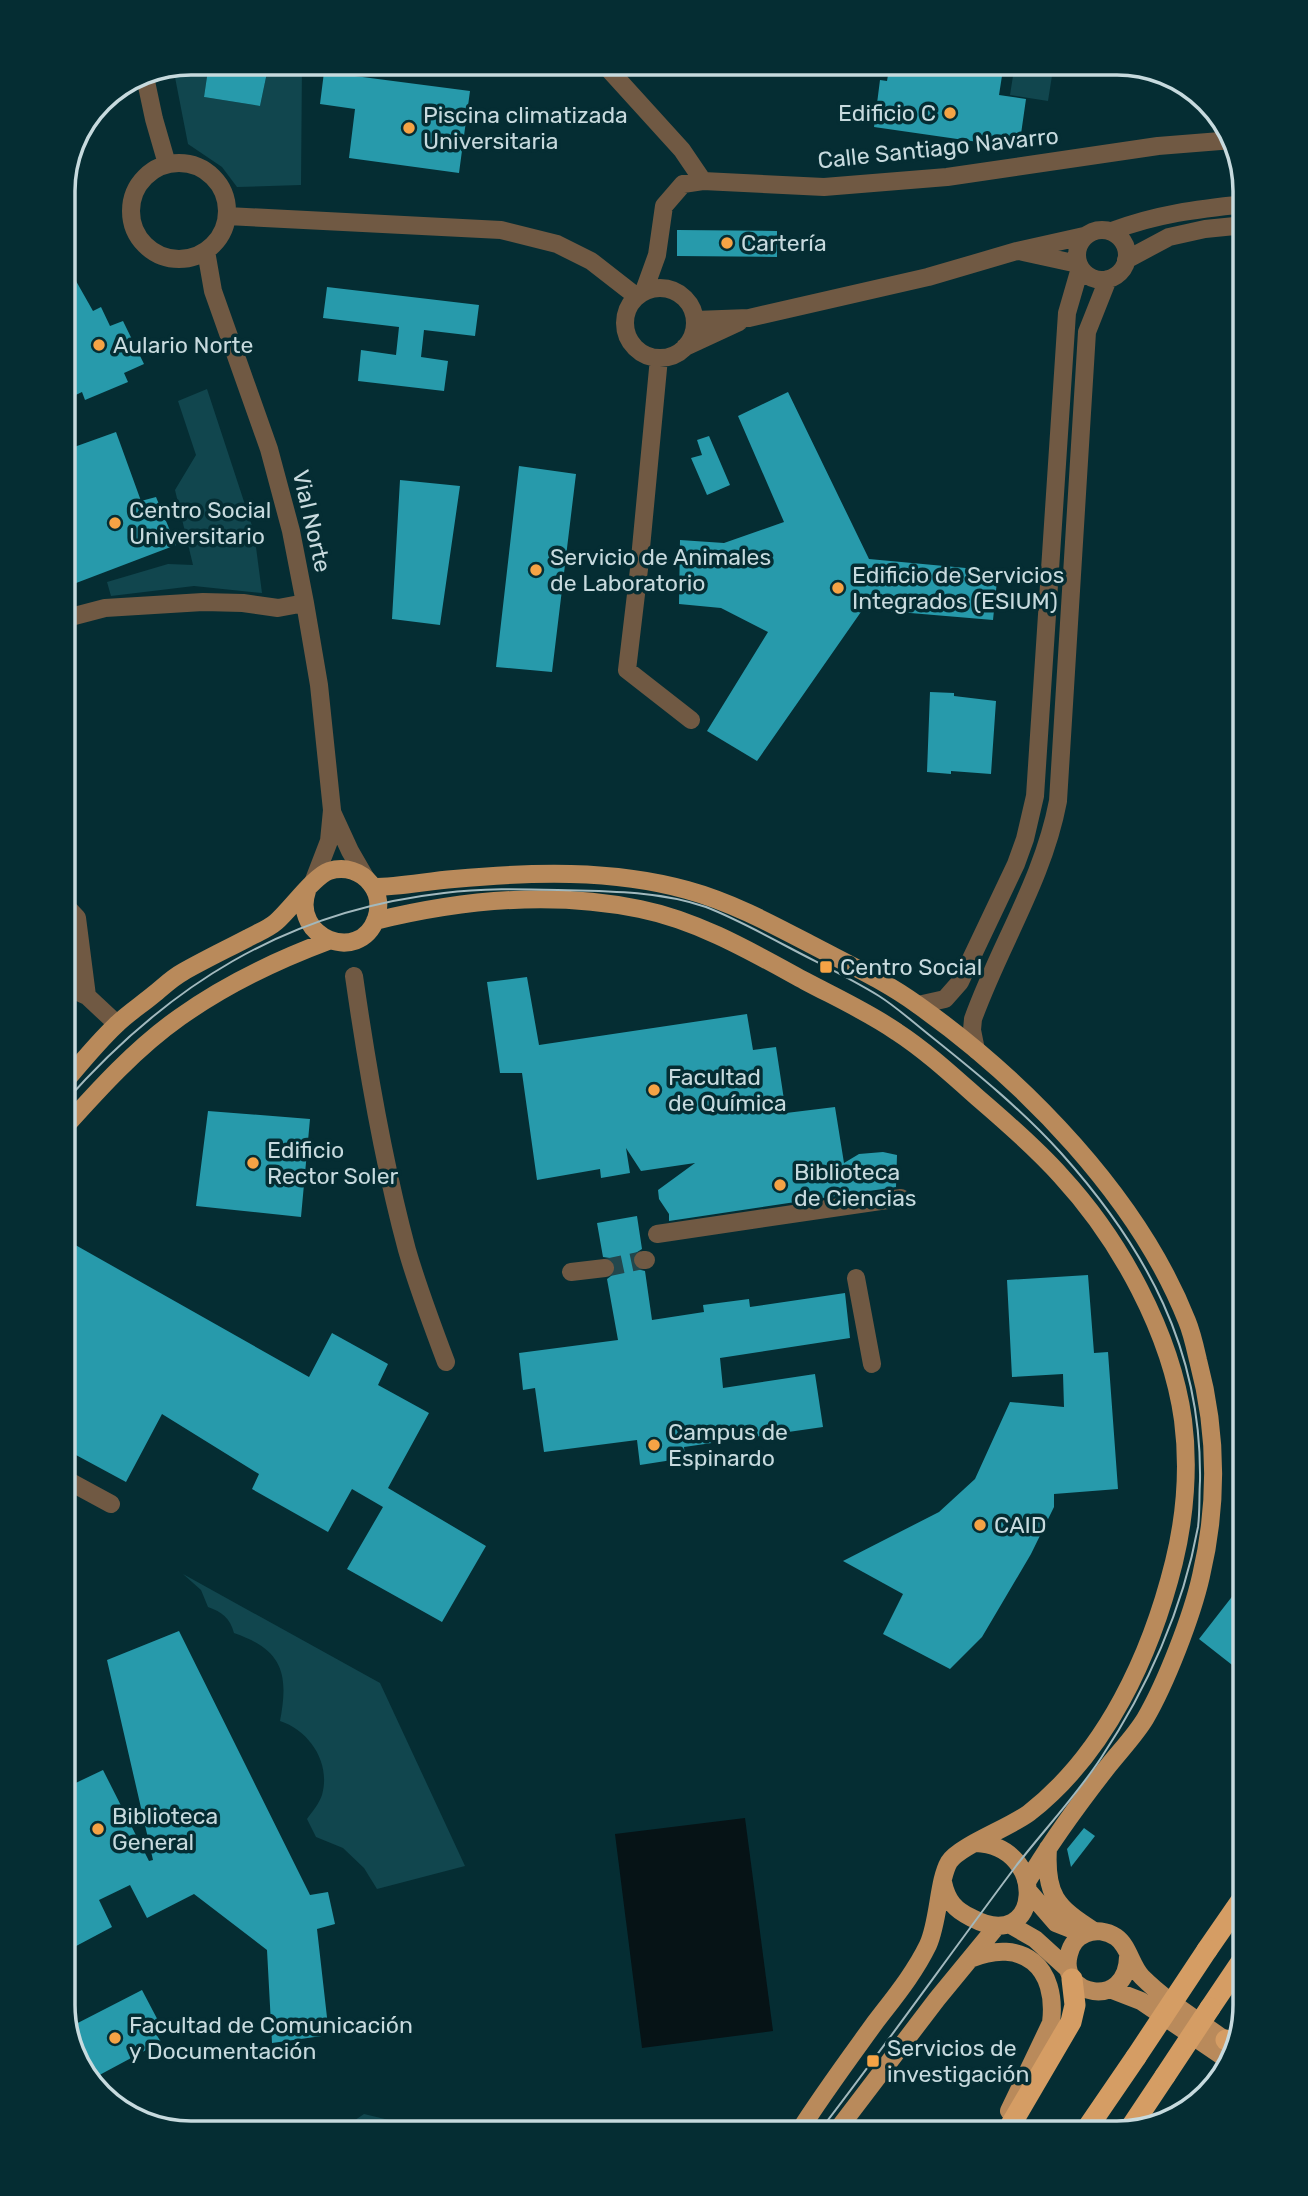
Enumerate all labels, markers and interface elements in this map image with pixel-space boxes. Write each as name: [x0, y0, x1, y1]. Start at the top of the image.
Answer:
place label: Edificio C: [838, 99, 936, 127]
place label: Piscina climatizada Universitaria: [423, 101, 628, 155]
marker: Edificio C: [942, 105, 958, 121]
marker: Piscina climatizada Universitaria: [401, 120, 417, 136]
street label: Calle Santiago Navarro: [816, 121, 1060, 175]
place label: Cartería: [741, 229, 827, 257]
marker: Cartería: [719, 235, 735, 251]
place label: Aulario Norte: [113, 331, 253, 359]
marker: Aulario Norte: [91, 337, 107, 353]
street label: Vial Norte: [287, 467, 337, 575]
place label: Centro Social Universitario: [129, 496, 271, 550]
marker: Centro Social Universitario: [107, 515, 123, 531]
place label: Servicio de Animales de Laboratorio: [550, 543, 771, 597]
place label: Edificio de Servicios Integrados (ESIUM): [852, 561, 1064, 615]
marker: Servicio de Animales de Laboratorio: [528, 562, 544, 578]
marker: Edificio de Servicios Integrados (ESIUM): [830, 580, 846, 596]
place label: Centro Social: [840, 953, 982, 981]
marker: Centro Social: [818, 959, 834, 975]
place label: Facultad de Química: [668, 1063, 787, 1117]
marker: Facultad de Química: [646, 1082, 662, 1098]
place label: Edificio Rector Soler: [267, 1136, 399, 1190]
marker: Edificio Rector Soler: [245, 1155, 261, 1171]
place label: Biblioteca de Ciencias: [794, 1158, 917, 1212]
marker: Biblioteca de Ciencias: [772, 1177, 788, 1193]
place label: Campus de Espinardo: [668, 1418, 788, 1472]
marker: Campus de Espinardo: [646, 1437, 662, 1453]
place label: CAID: [994, 1511, 1047, 1539]
marker: CAID: [972, 1517, 988, 1533]
place label: Biblioteca General: [112, 1802, 218, 1856]
marker: Biblioteca General: [90, 1821, 106, 1837]
place label: Facultad de Comunicación y Documentación: [129, 2011, 413, 2065]
marker: Facultad de Comunicación y Documentación: [107, 2030, 123, 2046]
place label: Servicios de investigación: [887, 2034, 1029, 2088]
marker: Servicios de investigación: [865, 2053, 881, 2069]

